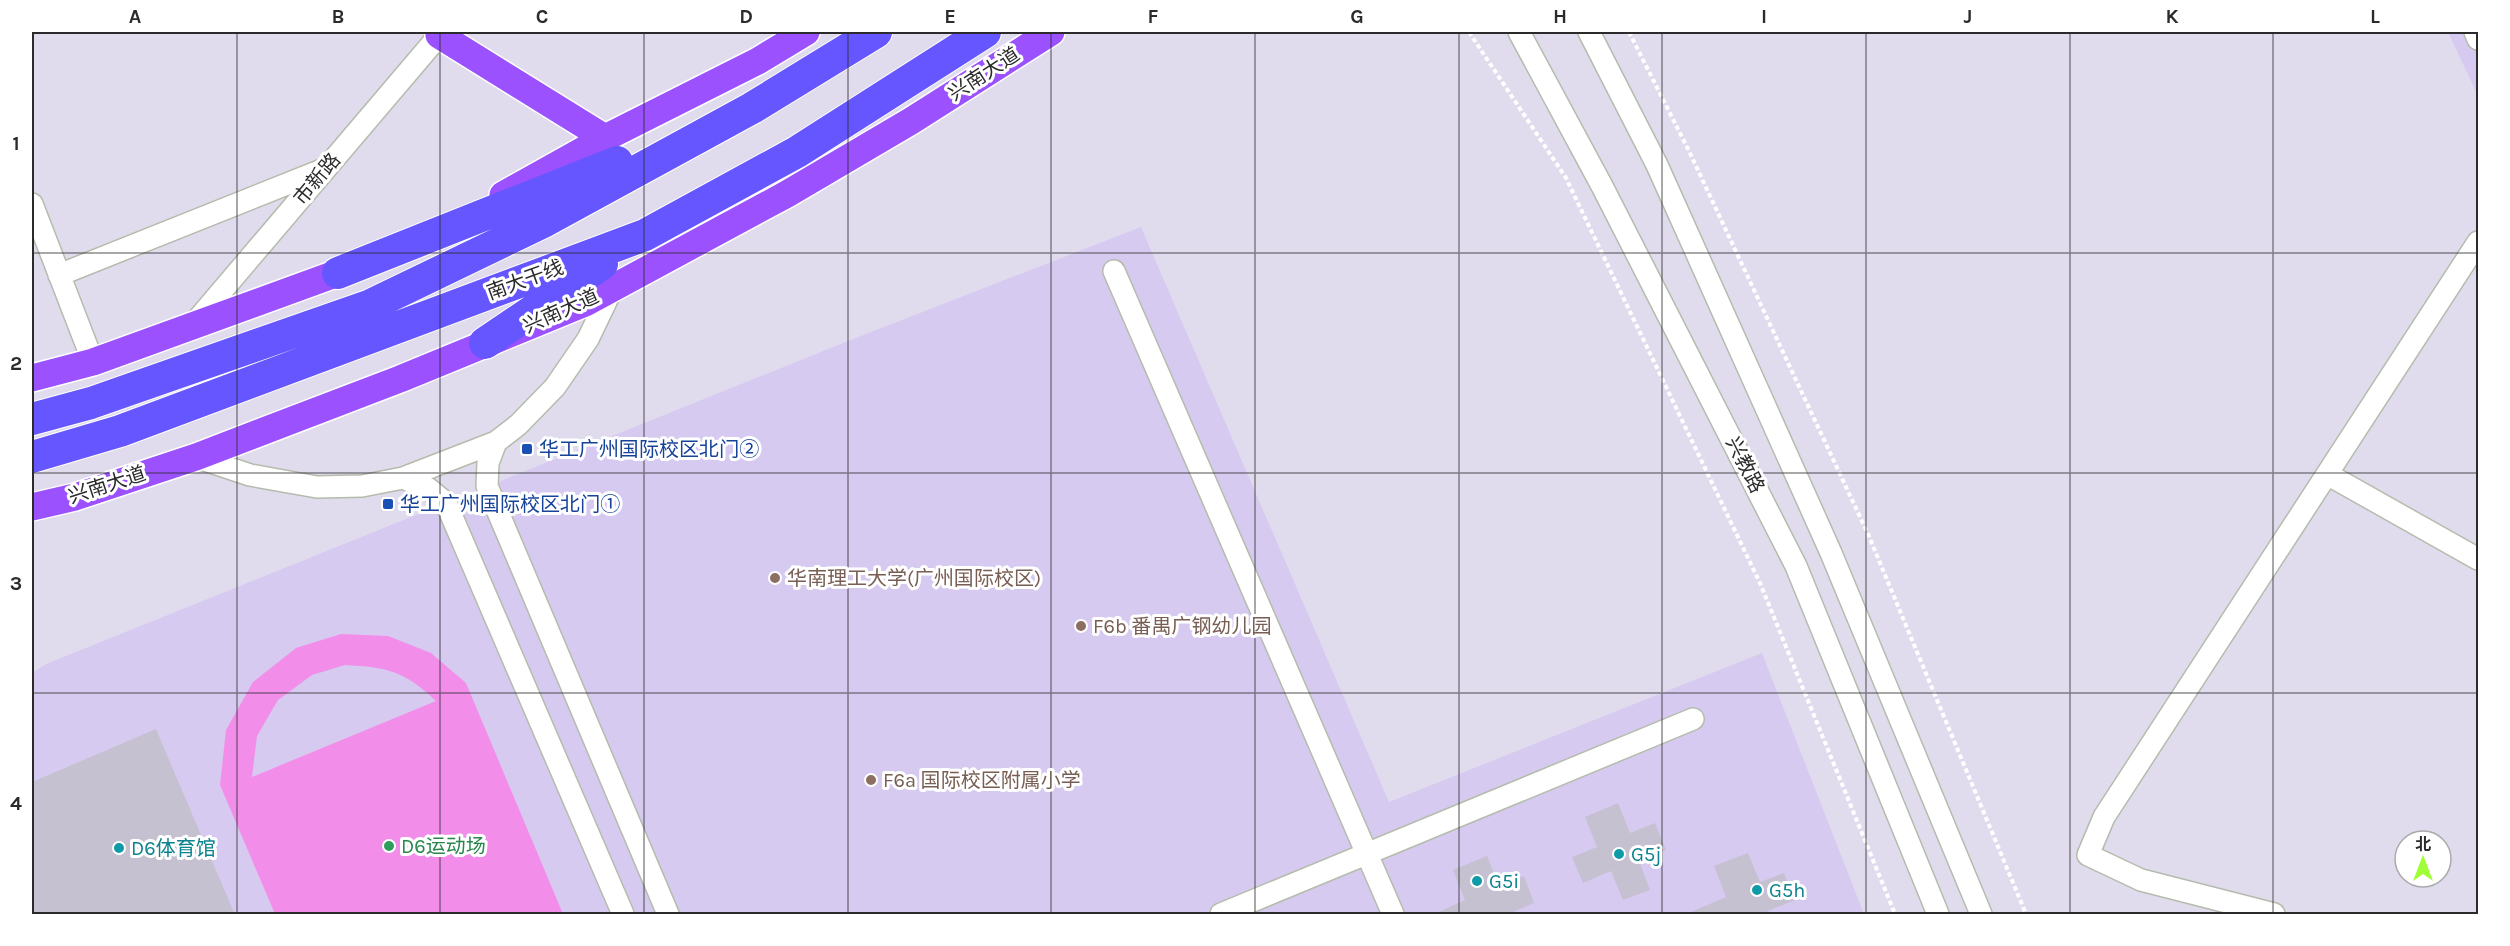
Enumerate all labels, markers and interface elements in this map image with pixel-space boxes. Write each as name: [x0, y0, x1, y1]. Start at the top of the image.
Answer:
text: A: [129, 5, 142, 28]
text: B: [332, 5, 344, 28]
text: C: [536, 5, 548, 28]
text: D: [739, 5, 753, 28]
text: E: [944, 5, 956, 28]
text: F: [1148, 5, 1159, 28]
text: G: [1350, 5, 1364, 28]
text: H: [1553, 5, 1567, 28]
text: I: [1761, 5, 1767, 28]
text: J: [1964, 5, 1972, 28]
text: K: [2165, 5, 2179, 28]
text: L: [2370, 5, 2380, 28]
street label: 兴南大道: [944, 43, 1024, 105]
text: 1: [12, 132, 20, 155]
street label: 市新路: [289, 149, 345, 209]
street label: 南大干线: [483, 256, 567, 304]
street label: 兴南大道: [520, 284, 602, 338]
text: 2: [10, 352, 22, 375]
street label: 兴教路: [1721, 433, 1769, 497]
place label: 华工广州国际校区北门②: [539, 438, 759, 461]
marker: 华工广州国际校区北门②: [520, 442, 534, 456]
street label: 兴南大道: [65, 462, 149, 508]
place label: 华工广州国际校区北门①: [400, 493, 620, 516]
marker: 华工广州国际校区北门①: [381, 497, 395, 511]
place label: 华南理工大学(广州国际校区): [787, 567, 1041, 590]
marker: 华南理工大学(广州国际校区): [768, 571, 782, 585]
text: 3: [10, 572, 22, 595]
place label: F6b 番禺广钢幼儿园: [1093, 615, 1272, 638]
marker: F6b 番禺广钢幼儿园: [1074, 619, 1088, 633]
place label: F6a 国际校区附属小学: [883, 769, 1081, 792]
marker: F6a 国际校区附属小学: [864, 773, 878, 787]
text: 4: [10, 792, 22, 815]
north arrow: [2393, 829, 2453, 889]
place label: D6运动场: [401, 835, 486, 858]
text: 北: [2415, 835, 2431, 854]
place label: D6体育馆: [131, 837, 216, 860]
marker: D6运动场: [382, 839, 396, 853]
marker: D6体育馆: [112, 841, 126, 855]
place label: G5j: [1631, 843, 1661, 866]
marker: G5j: [1612, 847, 1626, 861]
place label: G5i: [1489, 870, 1519, 893]
marker: G5i: [1470, 874, 1484, 888]
place label: G5h: [1769, 879, 1805, 902]
marker: G5h: [1750, 883, 1764, 897]

